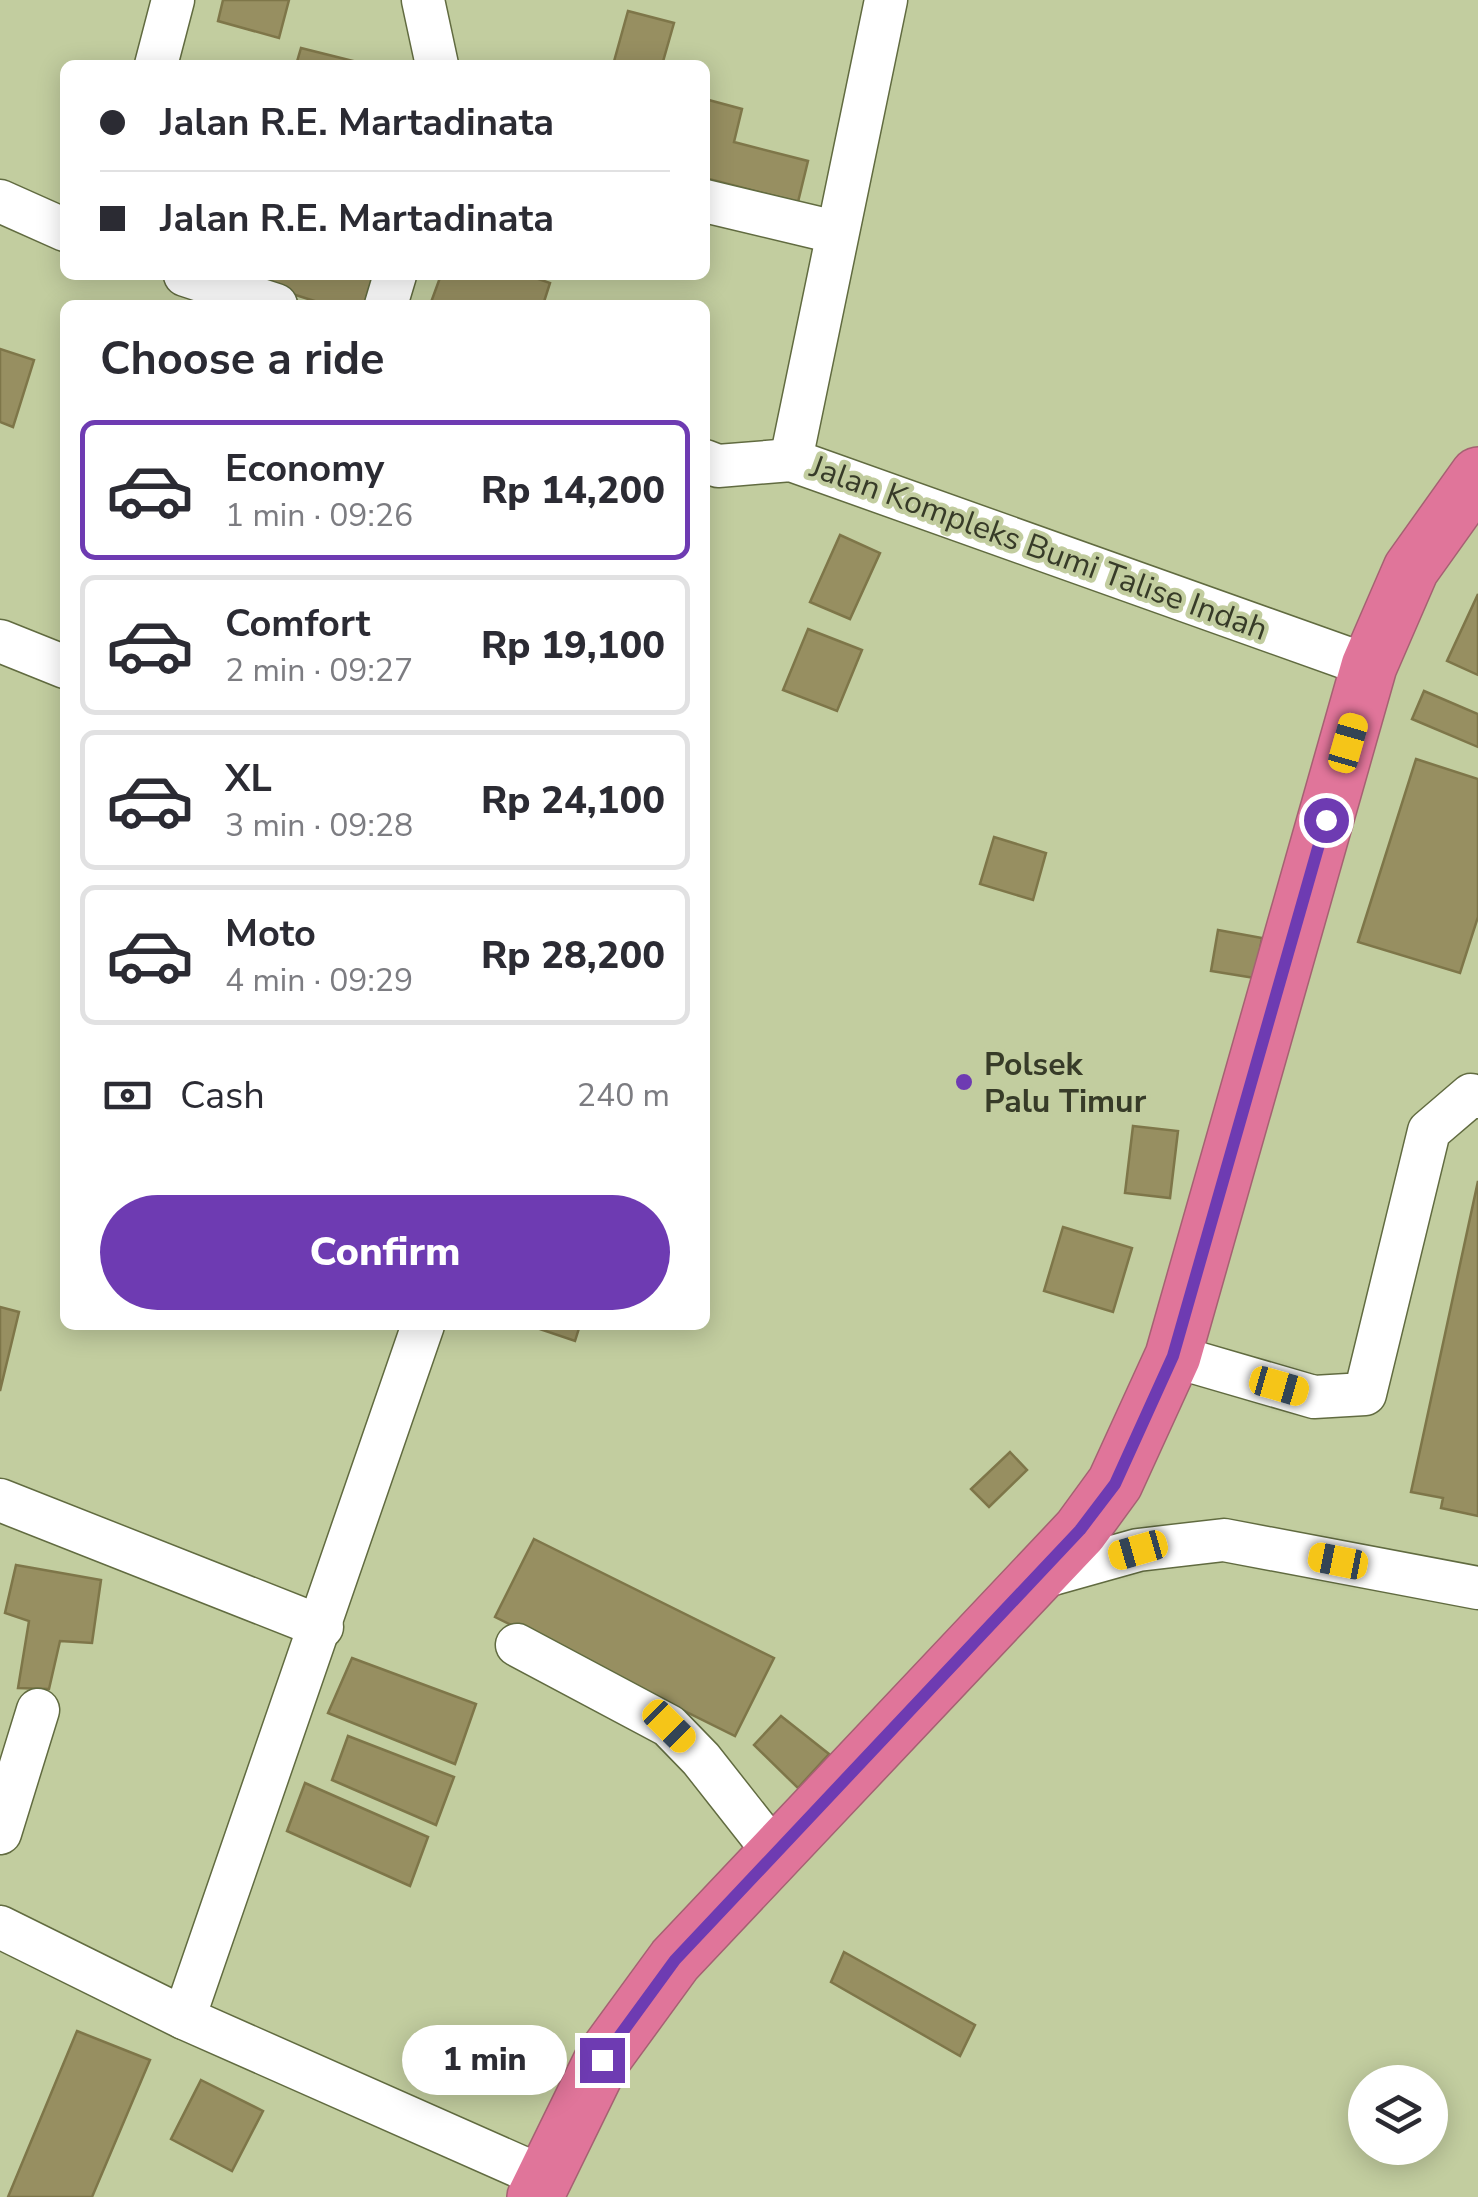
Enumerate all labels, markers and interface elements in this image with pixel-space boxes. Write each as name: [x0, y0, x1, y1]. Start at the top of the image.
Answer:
text: Jalan R.E. Martadinata: [160, 97, 554, 148]
text: Jalan R.E. Martadinata: [160, 193, 554, 244]
text: Choose a ride: [100, 329, 385, 390]
text: Economy: [225, 443, 384, 494]
icon: car: [105, 445, 195, 535]
street label: Jalan Kompleks Bumi Talise Indah: [804, 445, 1273, 651]
text: Rp 14,200: [481, 465, 665, 516]
text: 1 min · 09:26: [225, 494, 413, 537]
text: Comfort: [225, 598, 370, 649]
icon: car: [105, 600, 195, 690]
text: Rp 19,100: [481, 620, 665, 671]
text: 2 min · 09:27: [225, 649, 413, 692]
car: [1325, 710, 1371, 776]
text: XL: [225, 753, 272, 804]
icon: car: [105, 755, 195, 845]
text: Rp 24,100: [481, 775, 665, 826]
route start: [1304, 798, 1349, 843]
text: 3 min · 09:28: [225, 804, 413, 847]
text: Moto: [225, 908, 316, 959]
icon: car: [105, 910, 195, 1000]
text: Rp 28,200: [481, 930, 665, 981]
text: 4 min · 09:29: [225, 959, 413, 1002]
place label: Polsek Palu Timur: [984, 1043, 1147, 1123]
icon: cash: [100, 1068, 155, 1123]
text: Cash: [180, 1070, 265, 1121]
marker: Polsek Palu Timur: [953, 1071, 975, 1093]
text: 240 m: [577, 1074, 670, 1117]
button: Confirm: [100, 1195, 670, 1310]
car: [1246, 1363, 1312, 1409]
car: [1105, 1527, 1171, 1573]
car: [1306, 1541, 1370, 1581]
car: [637, 1694, 701, 1758]
callout: 1 min: [402, 2025, 567, 2095]
text: 1 min: [442, 2038, 527, 2081]
route end: [580, 2038, 625, 2083]
map controls: [1348, 2065, 1448, 2165]
button: layers: [1348, 2065, 1448, 2165]

